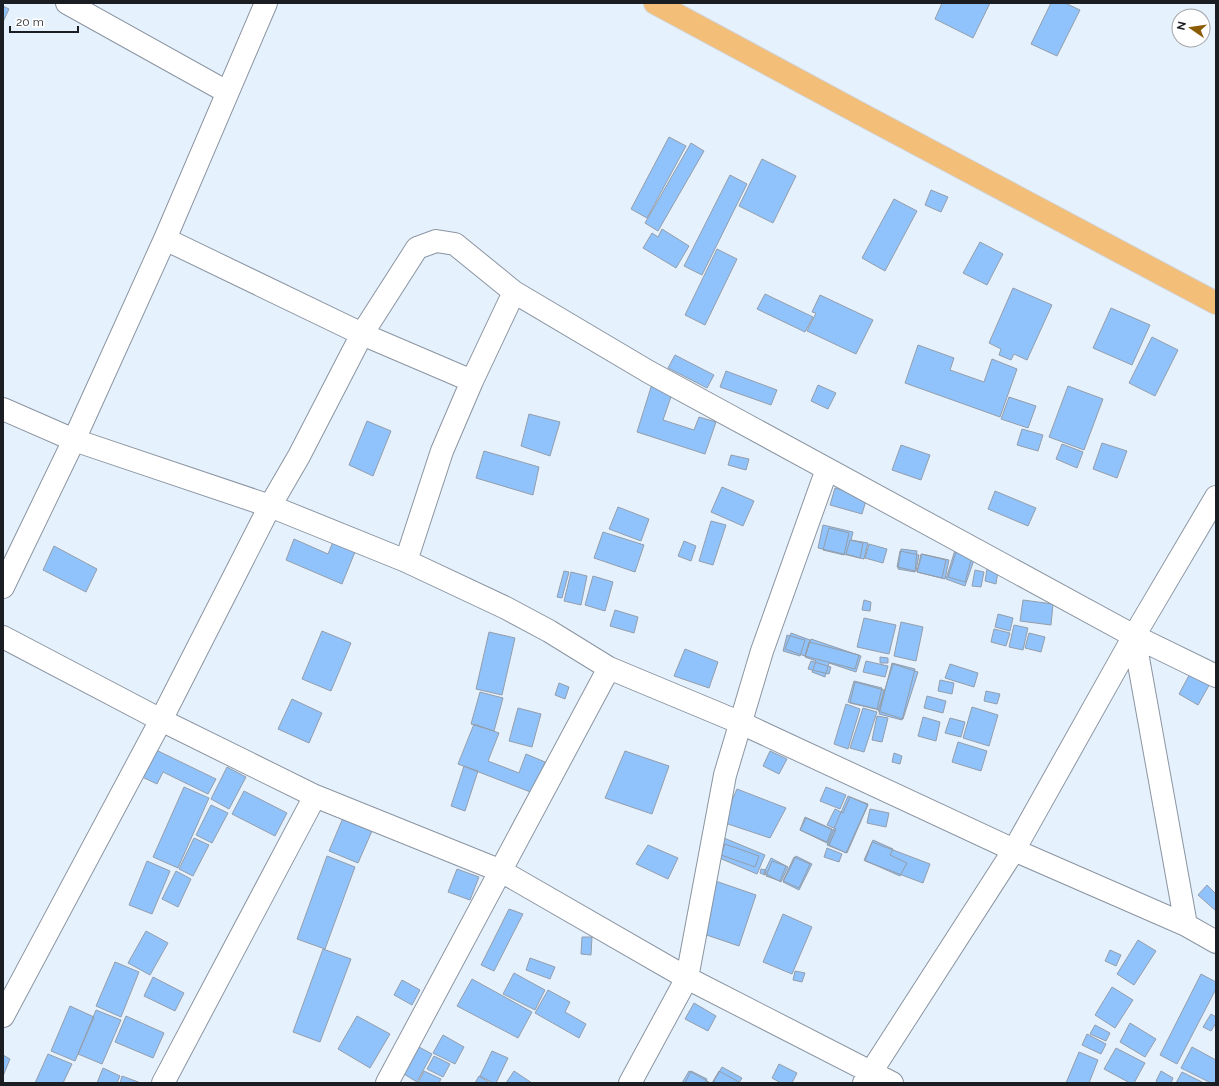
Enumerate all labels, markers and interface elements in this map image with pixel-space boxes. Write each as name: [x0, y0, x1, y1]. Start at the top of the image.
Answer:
scale bar: [10, 8, 78, 34]
north arrow: [1171, 8, 1211, 48]
text: 20 m: [16, 15, 44, 29]
text: N: [1174, 20, 1189, 31]

